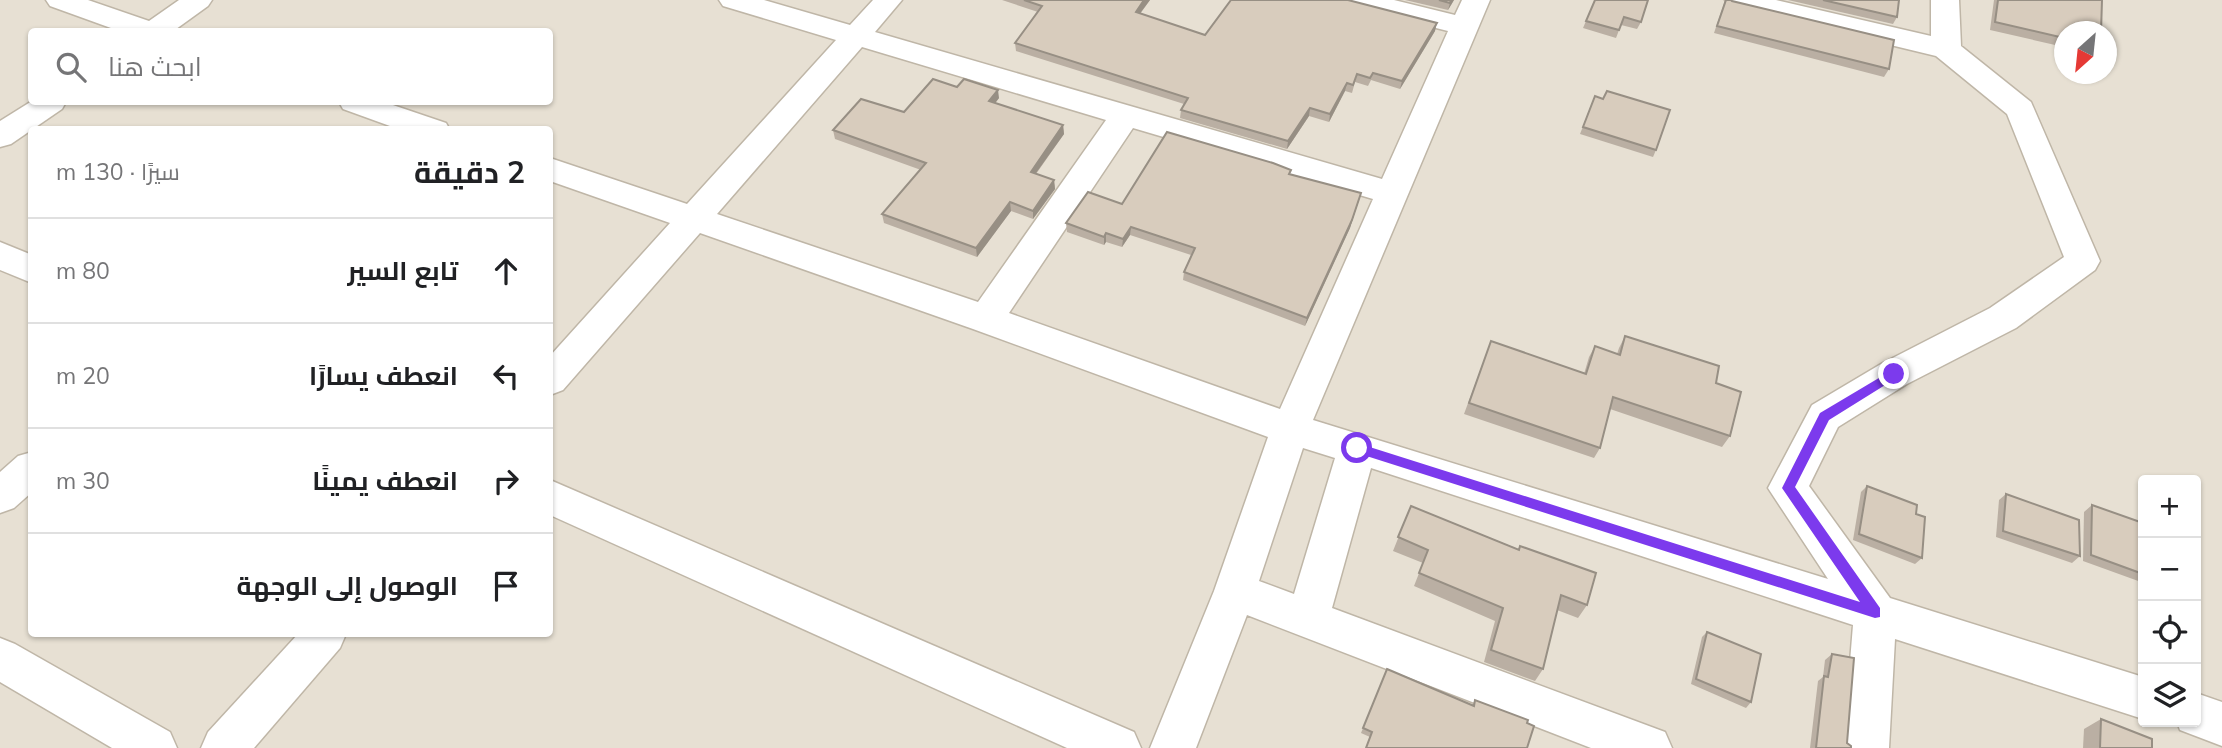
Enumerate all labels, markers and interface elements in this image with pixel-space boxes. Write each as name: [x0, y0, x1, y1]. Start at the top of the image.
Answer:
north arrow: [2054, 21, 2117, 84]
search box: [28, 28, 553, 105]
icon: search: [52, 48, 90, 86]
text: ابحث هنا: [108, 50, 202, 83]
text: 2 دقيقة: [414, 153, 525, 191]
text: سيرًا · 130 m: [56, 157, 180, 186]
icon: ahead: [487, 252, 525, 290]
text: تابع السير: [347, 254, 458, 287]
text: 80 m: [56, 256, 110, 285]
icon: left: [487, 357, 525, 395]
route end: [1878, 358, 1909, 389]
text: انعطف يسارًا: [309, 359, 458, 392]
text: 20 m: [56, 361, 110, 390]
route start: [1341, 432, 1372, 463]
icon: right: [487, 462, 525, 500]
text: انعطف يمينًا: [312, 464, 458, 497]
text: 30 m: [56, 466, 110, 495]
map controls: [2138, 475, 2201, 727]
button: +: [2138, 475, 2201, 538]
button: −: [2138, 538, 2201, 601]
icon: arrive: [487, 567, 525, 605]
text: الوصول إلى الوجهة: [237, 569, 458, 602]
button: locate: [2138, 601, 2201, 664]
button: layers: [2138, 664, 2201, 727]

